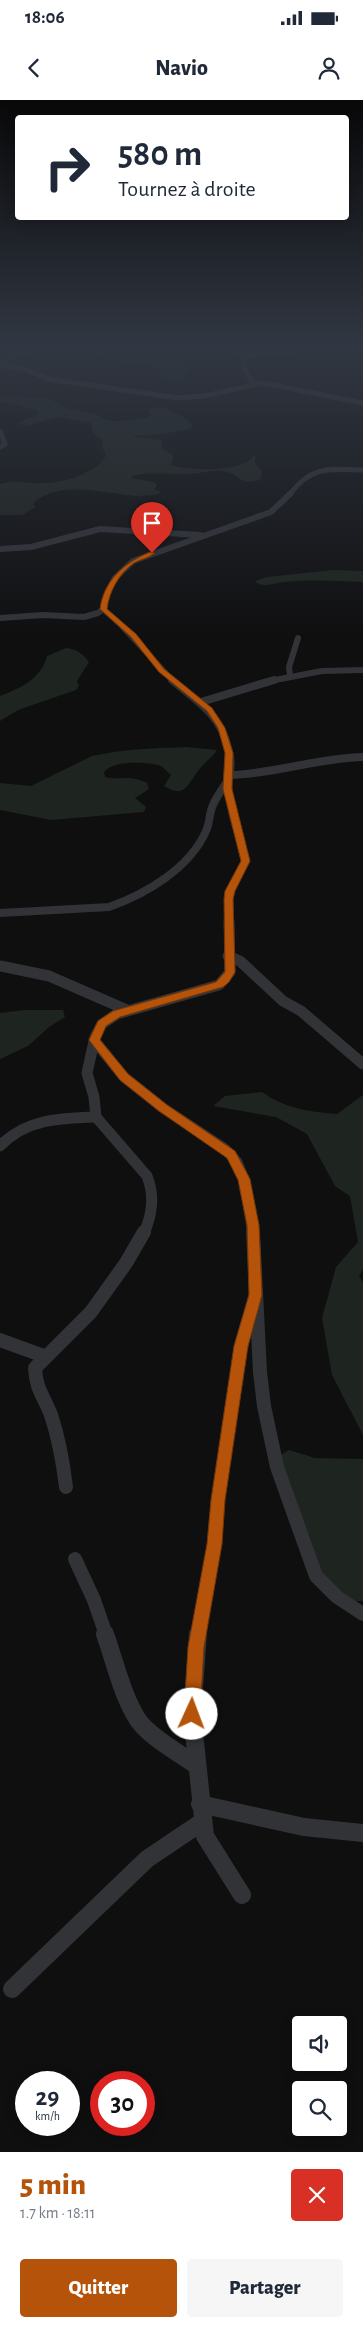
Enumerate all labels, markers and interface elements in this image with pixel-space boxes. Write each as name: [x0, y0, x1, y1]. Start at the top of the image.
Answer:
text: 18:06: [25, 8, 65, 27]
icon: back: [20, 54, 48, 82]
icon: person: [315, 54, 343, 82]
text: Navio: [155, 57, 208, 79]
icon: right: [35, 135, 100, 200]
text: 580 m: [118, 137, 202, 172]
text: Tournez à droite: [118, 178, 256, 200]
pin: [131, 502, 173, 553]
icon: arrive: [138, 509, 166, 537]
position arrow: [165, 1687, 217, 1739]
map controls: [292, 2016, 347, 2136]
button: sound: [292, 2016, 347, 2071]
speed limit sign: 30: [90, 2071, 155, 2136]
button: search: [292, 2081, 347, 2136]
text: 29: [36, 2085, 59, 2110]
text: km/h: [35, 2110, 60, 2122]
button: close: [291, 2169, 343, 2221]
text: 5 min: [20, 2170, 86, 2200]
text: 1.7 km · 18:11: [20, 2205, 95, 2221]
button: Quitter: [20, 2259, 177, 2317]
button: Partager: [187, 2259, 343, 2317]

